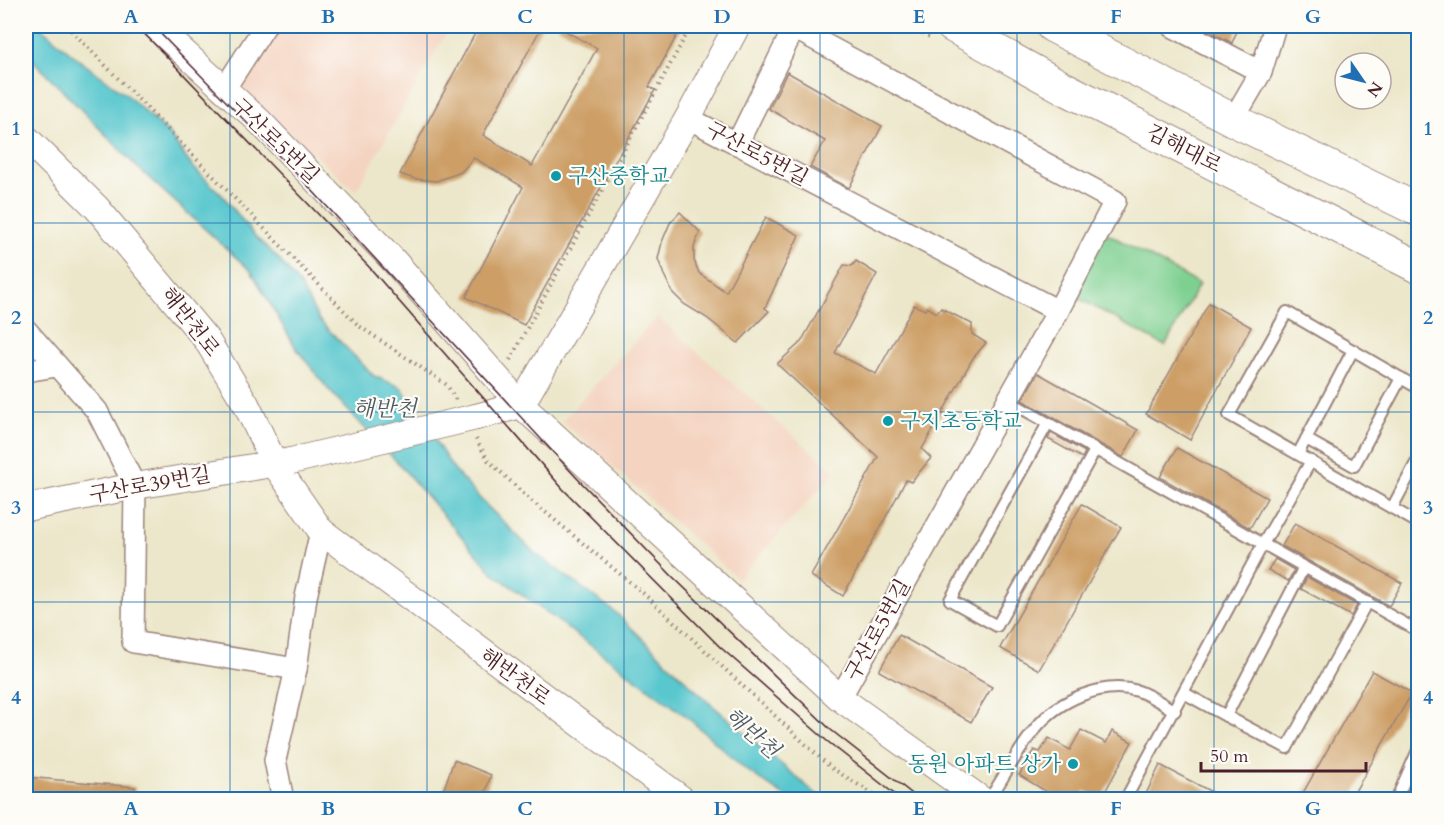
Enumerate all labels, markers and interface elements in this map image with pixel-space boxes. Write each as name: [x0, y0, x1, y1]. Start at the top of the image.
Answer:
text: A: [123, 3, 139, 30]
text: B: [321, 3, 335, 30]
text: C: [517, 3, 533, 30]
text: D: [713, 3, 731, 30]
text: E: [913, 3, 925, 30]
text: F: [1110, 3, 1122, 30]
text: G: [1305, 3, 1321, 30]
north arrow: [1333, 51, 1393, 111]
text: N: [1361, 77, 1387, 101]
street label: 구산로5번길: [225, 92, 325, 190]
text: 1: [11, 115, 21, 142]
street label: 구산로5번길: [701, 115, 813, 193]
text: 1: [1423, 115, 1433, 142]
street label: 김해대로: [1141, 118, 1227, 180]
place label: 구산중학교: [568, 162, 669, 191]
marker: 구산중학교: [549, 169, 563, 183]
street label: 해반천로: [154, 281, 226, 363]
text: 2: [11, 304, 21, 331]
text: 2: [1423, 304, 1433, 331]
water label: 해반천: [353, 394, 419, 424]
place label: 구지초등학교: [900, 407, 1022, 436]
marker: 구지초등학교: [881, 414, 895, 428]
street label: 구산로39번길: [87, 460, 213, 510]
text: 3: [11, 494, 21, 521]
text: 3: [1423, 494, 1433, 521]
street label: 구산로5번길: [838, 574, 918, 686]
street label: 해반천로: [474, 641, 556, 713]
text: 4: [11, 684, 21, 711]
text: 4: [1423, 684, 1433, 711]
water label: 해반천: [718, 701, 787, 766]
scale bar: [1201, 735, 1366, 773]
text: 50 m: [1210, 744, 1249, 769]
place label: 동원 아파트 상가: [908, 750, 1062, 779]
marker: 동원 아파트 상가: [1066, 757, 1080, 771]
text: A: [123, 795, 139, 822]
text: B: [321, 795, 335, 822]
text: C: [517, 795, 533, 822]
text: D: [713, 795, 731, 822]
text: E: [913, 795, 925, 822]
text: F: [1110, 795, 1122, 822]
text: G: [1305, 795, 1321, 822]

